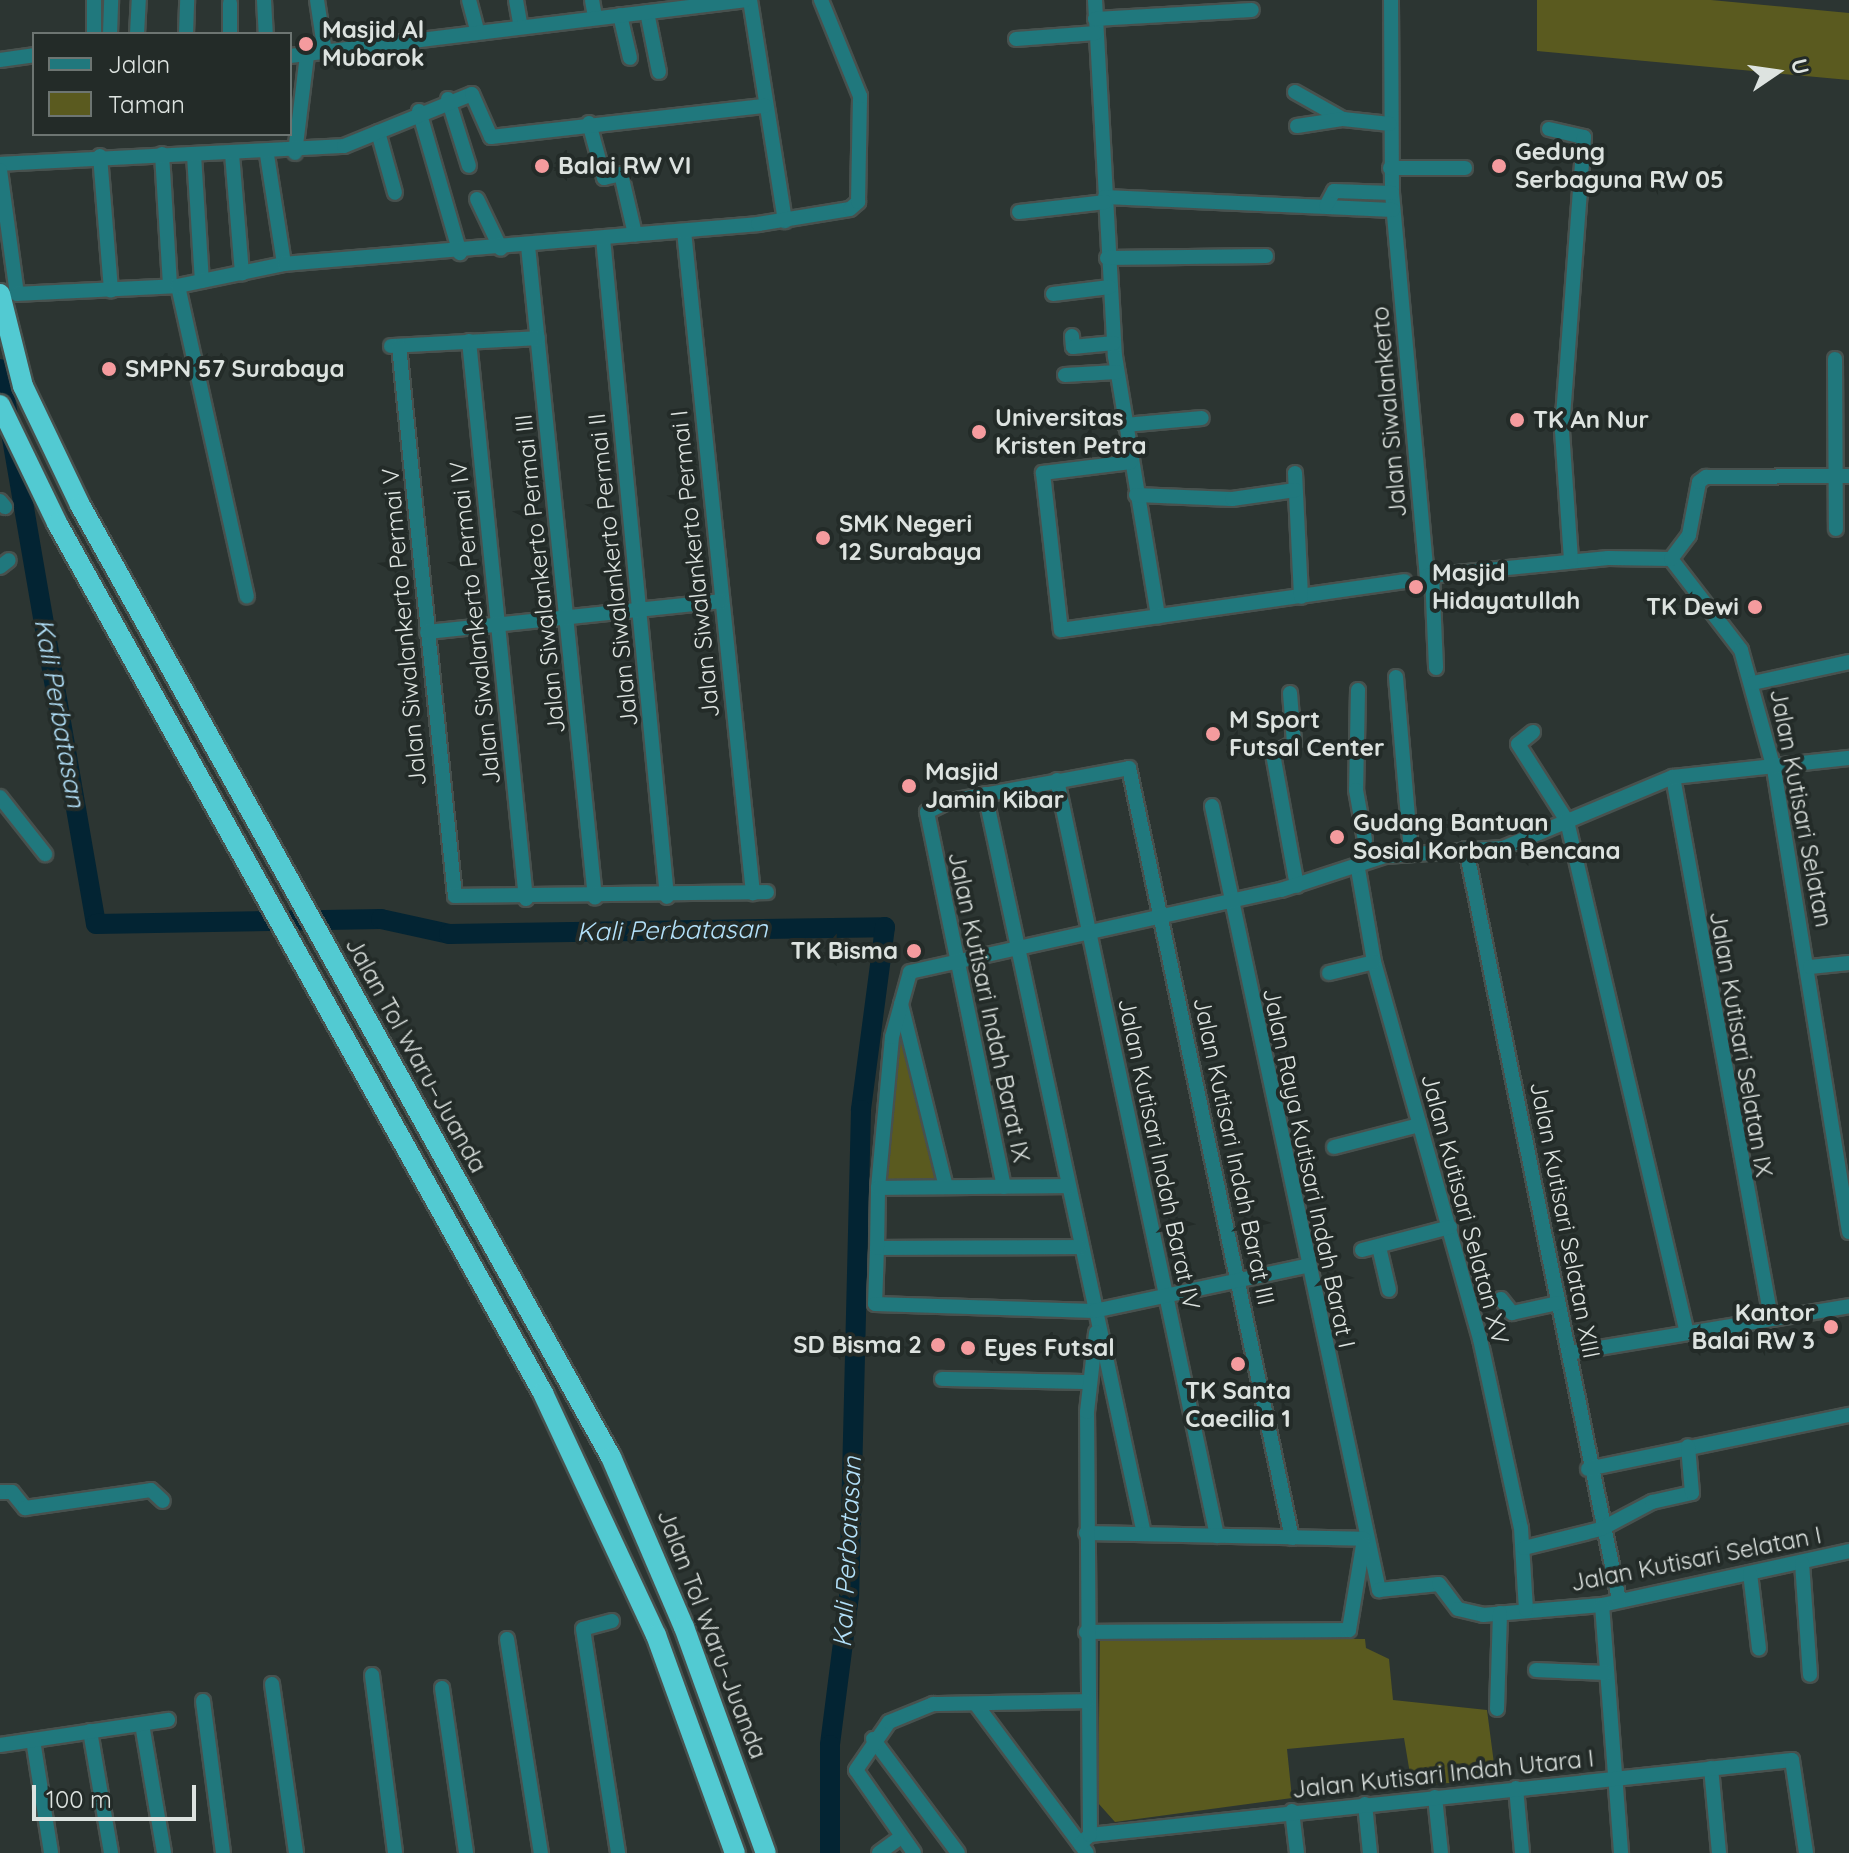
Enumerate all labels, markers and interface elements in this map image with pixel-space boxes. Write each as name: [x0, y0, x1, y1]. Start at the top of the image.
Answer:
place label: Masjid Al Mubarok: [322, 16, 424, 72]
legend: [32, 32, 292, 136]
north arrow: [1737, 32, 1817, 112]
marker: Masjid Al Mubarok: [297, 35, 315, 53]
text: Jalan: [108, 49, 170, 79]
text: U: [1785, 56, 1816, 77]
text: Taman: [108, 89, 185, 119]
place label: Gedung Serbaguna RW 05: [1515, 138, 1724, 194]
place label: Balai RW VI: [558, 152, 691, 180]
marker: Balai RW VI: [533, 157, 551, 175]
marker: Gedung Serbaguna RW 05: [1490, 157, 1508, 175]
street label: Jalan Siwalankerto: [1365, 305, 1413, 519]
place label: SMPN 57 Surabaya: [125, 355, 344, 383]
marker: SMPN 57 Surabaya: [100, 360, 118, 378]
place label: Universitas Kristen Petra: [995, 404, 1146, 460]
place label: TK An Nur: [1533, 406, 1649, 434]
street label: Jalan Siwalankerto Permai I: [665, 409, 725, 719]
marker: TK An Nur: [1508, 411, 1526, 429]
street label: Jalan Siwalankerto Permai II: [582, 412, 644, 728]
street label: Jalan Siwalankerto Permai III: [509, 413, 571, 735]
marker: Universitas Kristen Petra: [970, 423, 988, 441]
street label: Jalan Siwalankerto Permai IV: [444, 460, 506, 786]
street label: Jalan Siwalankerto Permai V: [376, 467, 432, 787]
place label: SMK Negeri 12 Surabaya: [839, 510, 982, 566]
marker: SMK Negeri 12 Surabaya: [814, 529, 832, 547]
place label: Masjid Hidayatullah: [1432, 559, 1580, 615]
marker: Masjid Hidayatullah: [1407, 578, 1425, 596]
place label: TK Dewi: [1646, 593, 1739, 621]
marker: TK Dewi: [1746, 598, 1764, 616]
water label: Kali Perbatasan: [28, 616, 92, 810]
street label: Jalan Kutisari Selatan: [1764, 686, 1838, 930]
place label: M Sport Futsal Center: [1229, 706, 1384, 762]
marker: M Sport Futsal Center: [1204, 725, 1222, 743]
place label: Masjid Jamin Kibar: [925, 758, 1064, 814]
marker: Masjid Jamin Kibar: [900, 777, 918, 795]
place label: Gudang Bantuan Sosial Korban Bencana: [1353, 809, 1621, 865]
marker: Gudang Bantuan Sosial Korban Bencana: [1328, 828, 1346, 846]
street label: Jalan Kutisari Indah Barat IX: [942, 849, 1036, 1165]
street label: Jalan Kutisari Selatan IX: [1703, 909, 1779, 1179]
water label: Kali Perbatasan: [576, 913, 768, 947]
street label: Jalan Tol Waru–Juanda: [339, 932, 493, 1178]
place label: TK Bisma: [790, 937, 898, 965]
marker: TK Bisma: [905, 942, 923, 960]
street label: Jalan Raya Kutisari Indah Barat I: [1257, 985, 1361, 1351]
street label: Jalan Kutisari Indah Barat III: [1187, 994, 1281, 1308]
street label: Jalan Kutisari Indah Barat IV: [1112, 995, 1206, 1313]
street label: Jalan Kutisari Selatan XV: [1415, 1070, 1515, 1348]
street label: Jalan Kutisari Selatan XIII: [1524, 1079, 1606, 1361]
place label: Kantor Balai RW 3: [1692, 1299, 1815, 1355]
marker: Kantor Balai RW 3: [1822, 1318, 1840, 1336]
place label: SD Bisma 2: [793, 1331, 922, 1359]
place label: Eyes Futsal: [984, 1334, 1115, 1362]
marker: SD Bisma 2: [929, 1336, 947, 1354]
marker: Eyes Futsal: [959, 1339, 977, 1357]
marker: TK Santa Caecilia 1: [1229, 1355, 1247, 1373]
place label: TK Santa Caecilia 1: [1185, 1377, 1291, 1433]
water label: Kali Perbatasan: [826, 1456, 868, 1648]
street label: Jalan Tol Waru–Juanda: [651, 1505, 773, 1763]
street label: Jalan Kutisari Selatan I: [1568, 1521, 1824, 1597]
street label: Jalan Kutisari Indah Utara I: [1291, 1744, 1595, 1804]
scale bar: [36, 1769, 200, 1819]
text: 100 m: [46, 1784, 112, 1814]

